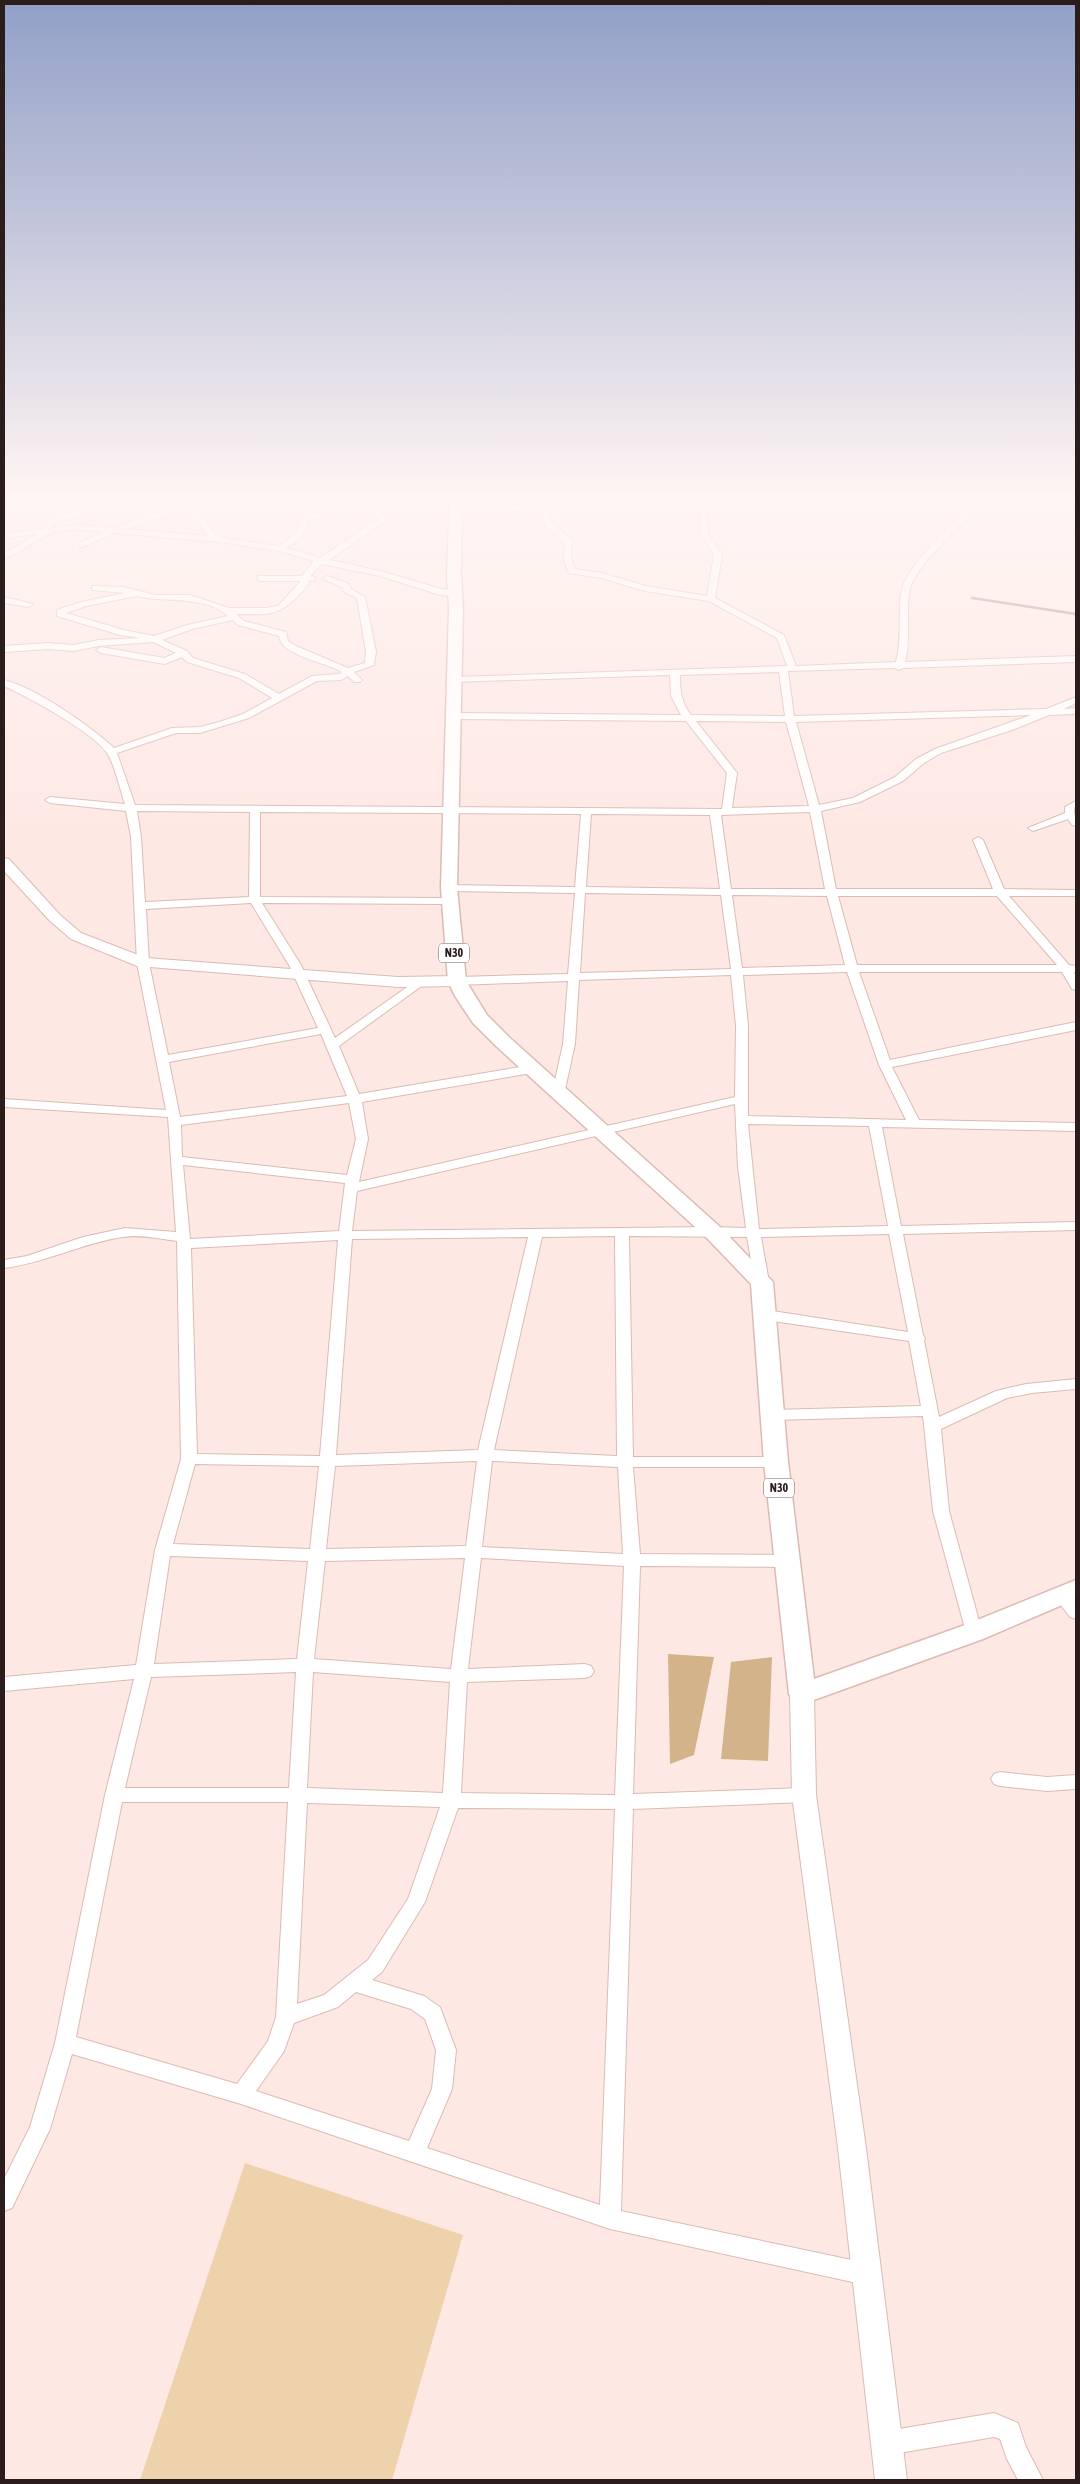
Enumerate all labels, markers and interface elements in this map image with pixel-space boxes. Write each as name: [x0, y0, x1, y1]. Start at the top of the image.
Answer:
road number: N30: [439, 944, 469, 962]
road number: N30: [764, 1479, 794, 1498]

